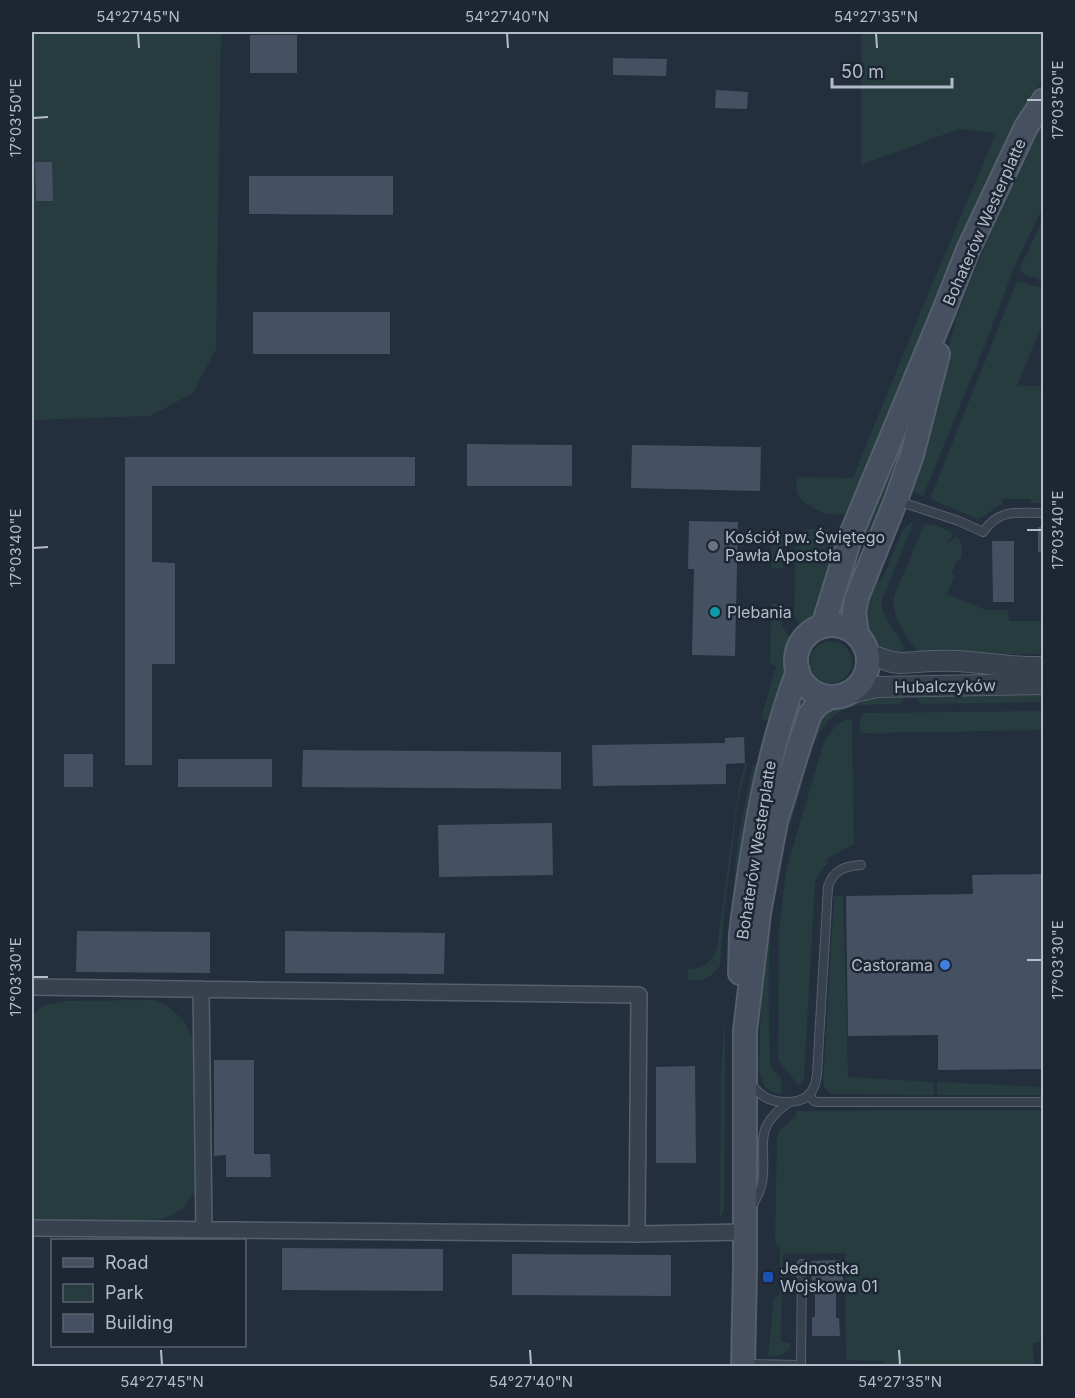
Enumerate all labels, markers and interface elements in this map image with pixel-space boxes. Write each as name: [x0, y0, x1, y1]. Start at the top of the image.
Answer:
text: 54°27'45"N: [96, 7, 180, 26]
text: 54°27'40"N: [465, 7, 549, 26]
text: 54°27'35"N: [834, 7, 918, 26]
scale bar: [832, 51, 952, 89]
text: 17°03'50"E: [1048, 60, 1067, 140]
text: 50 m: [841, 61, 884, 82]
text: 17°03'50"E: [6, 78, 25, 158]
street label: Bohaterów Westerplatte: [938, 135, 1030, 309]
text: 17°03'40"E: [1048, 491, 1067, 569]
text: 17°03'40"E: [6, 509, 25, 587]
place label: Kościół pw. Świętego Pawła Apostoła: [725, 527, 885, 565]
marker: Kościół pw. Świętego Pawła Apostoła: [706, 539, 720, 553]
place label: Plebania: [727, 602, 792, 622]
marker: Plebania: [708, 605, 722, 619]
street label: Hubalczyków: [894, 675, 996, 697]
street label: Bohaterów Westerplatte: [732, 759, 780, 941]
text: 17°03'30"E: [1048, 920, 1067, 1000]
text: 17°03'30"E: [6, 937, 25, 1017]
place label: Castorama: [851, 955, 933, 975]
marker: Castorama: [938, 958, 952, 972]
legend: [51, 1239, 246, 1347]
text: Road: [105, 1252, 148, 1273]
place label: Jednostka Wojskowa 01: [780, 1258, 878, 1296]
marker: Jednostka Wojskowa 01: [761, 1270, 775, 1284]
text: Park: [105, 1282, 144, 1303]
text: Building: [105, 1312, 173, 1333]
text: 54°27'45"N: [120, 1372, 204, 1391]
text: 54°27'40"N: [489, 1372, 573, 1391]
text: 54°27'35"N: [858, 1372, 942, 1391]

